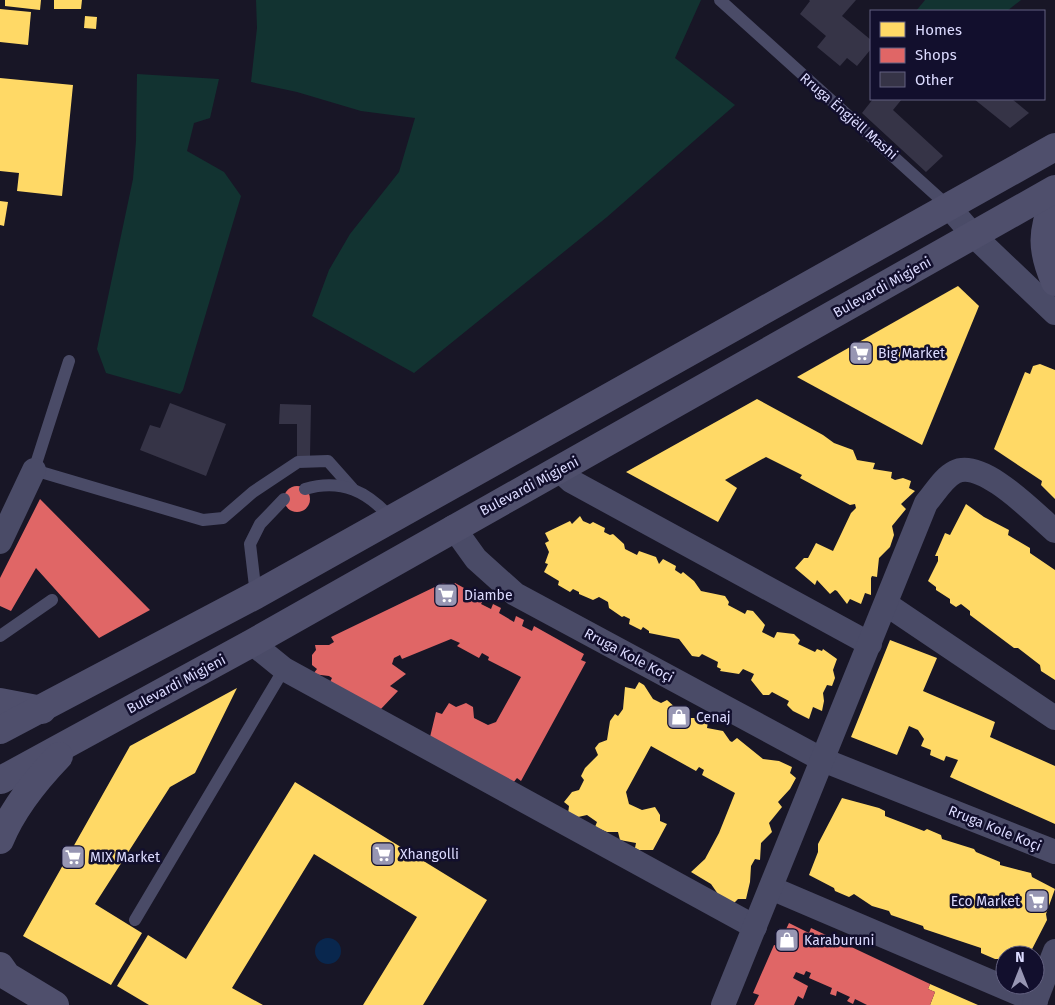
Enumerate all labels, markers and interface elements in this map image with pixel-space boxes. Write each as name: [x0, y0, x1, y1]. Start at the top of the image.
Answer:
legend: [870, 10, 1045, 100]
text: Homes: [915, 21, 962, 39]
text: Shops: [915, 46, 957, 64]
street label: Rruga Ëngjëll Mashi: [796, 69, 901, 163]
text: Other: [915, 71, 954, 89]
street label: Bulevardi Migjeni: [830, 253, 934, 321]
supermarket icon: Big Market: [848, 340, 874, 366]
place label: Big Market: [878, 345, 946, 362]
street label: Bulevardi Migjeni: [477, 453, 582, 520]
supermarket icon: Diambe: [433, 582, 459, 608]
place label: Diambe: [464, 587, 513, 604]
street label: Rruga Kole Koçi: [581, 625, 676, 686]
street label: Bulevardi Migjeni: [124, 651, 229, 718]
shop icon: Cenaj: [666, 704, 692, 730]
place label: Cenaj: [696, 709, 731, 726]
street label: Rruga Kole Koçi: [946, 802, 1044, 855]
supermarket icon: Xhangolli: [370, 841, 396, 867]
supermarket icon: MIX Market: [60, 844, 86, 870]
place label: Xhangolli: [400, 846, 459, 863]
place label: MIX Market: [90, 849, 161, 866]
supermarket icon: Eco Market: [1024, 888, 1050, 914]
place label: Eco Market: [951, 893, 1021, 910]
shop icon: Karaburuni: [774, 927, 800, 953]
place label: Karaburuni: [804, 932, 874, 949]
north arrow: [995, 945, 1045, 995]
text: N: [1015, 949, 1025, 966]

